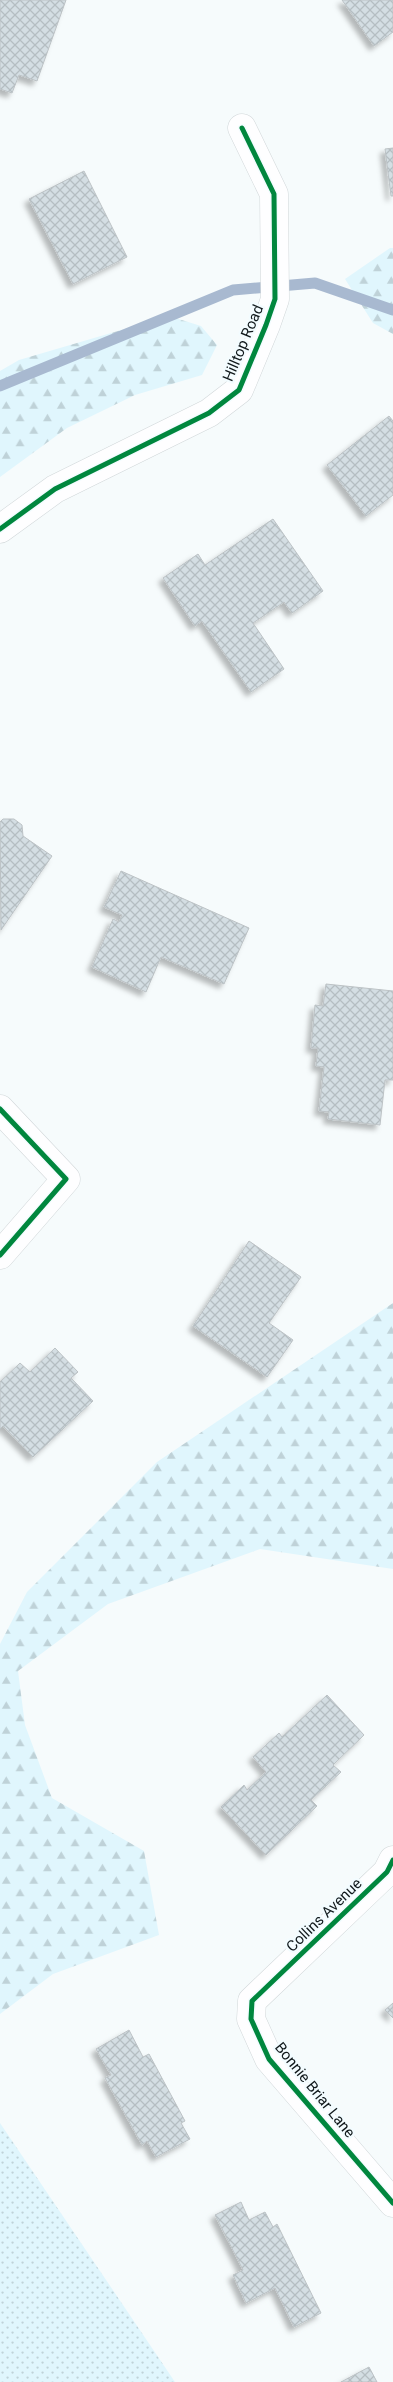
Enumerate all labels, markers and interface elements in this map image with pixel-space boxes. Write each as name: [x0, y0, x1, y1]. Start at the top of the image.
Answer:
street label: Hilltop Road: [219, 302, 267, 384]
street label: Collins Avenue: [282, 1874, 366, 1956]
street label: Bonnie Briar Lane: [271, 2039, 359, 2141]

